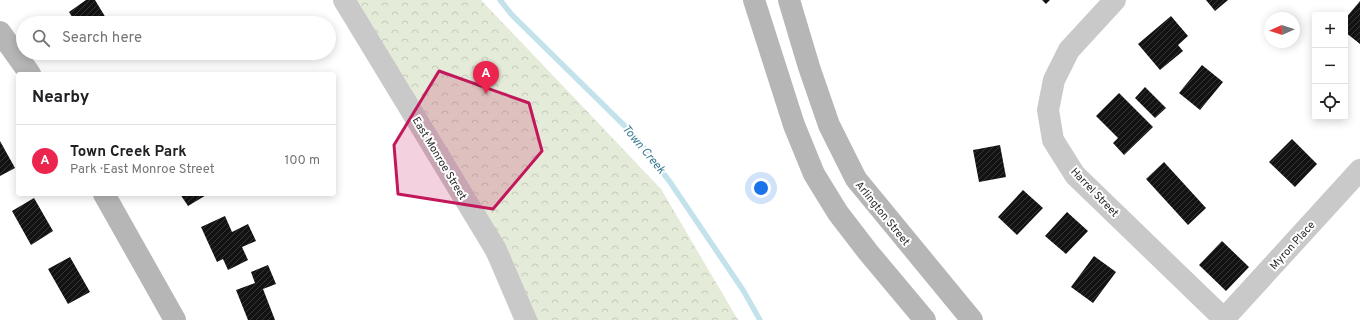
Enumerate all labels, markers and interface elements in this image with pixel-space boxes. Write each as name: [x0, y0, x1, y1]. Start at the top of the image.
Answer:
north arrow: [1264, 12, 1300, 48]
map controls: [1312, 12, 1348, 120]
button: +: [1312, 12, 1348, 48]
search box: [16, 16, 336, 60]
icon: search: [30, 27, 52, 49]
text: Search here: [62, 29, 142, 48]
button: −: [1312, 48, 1348, 84]
pin: A: [473, 61, 499, 94]
button: locate: [1312, 84, 1348, 120]
text: Nearby: [32, 87, 89, 109]
street label: East Monroe Street: [409, 114, 469, 203]
water label: Town Creek: [618, 122, 669, 178]
text: Town Creek Park: [70, 143, 187, 162]
text: A: [40, 153, 50, 169]
text: 100 m: [284, 153, 320, 169]
text: Park · East Monroe Street: [70, 162, 215, 178]
street label: Harrel Street: [1067, 165, 1121, 220]
your location: [751, 178, 771, 198]
street label: Arlington Street: [852, 178, 913, 249]
street label: Myron Place: [1267, 218, 1318, 273]

